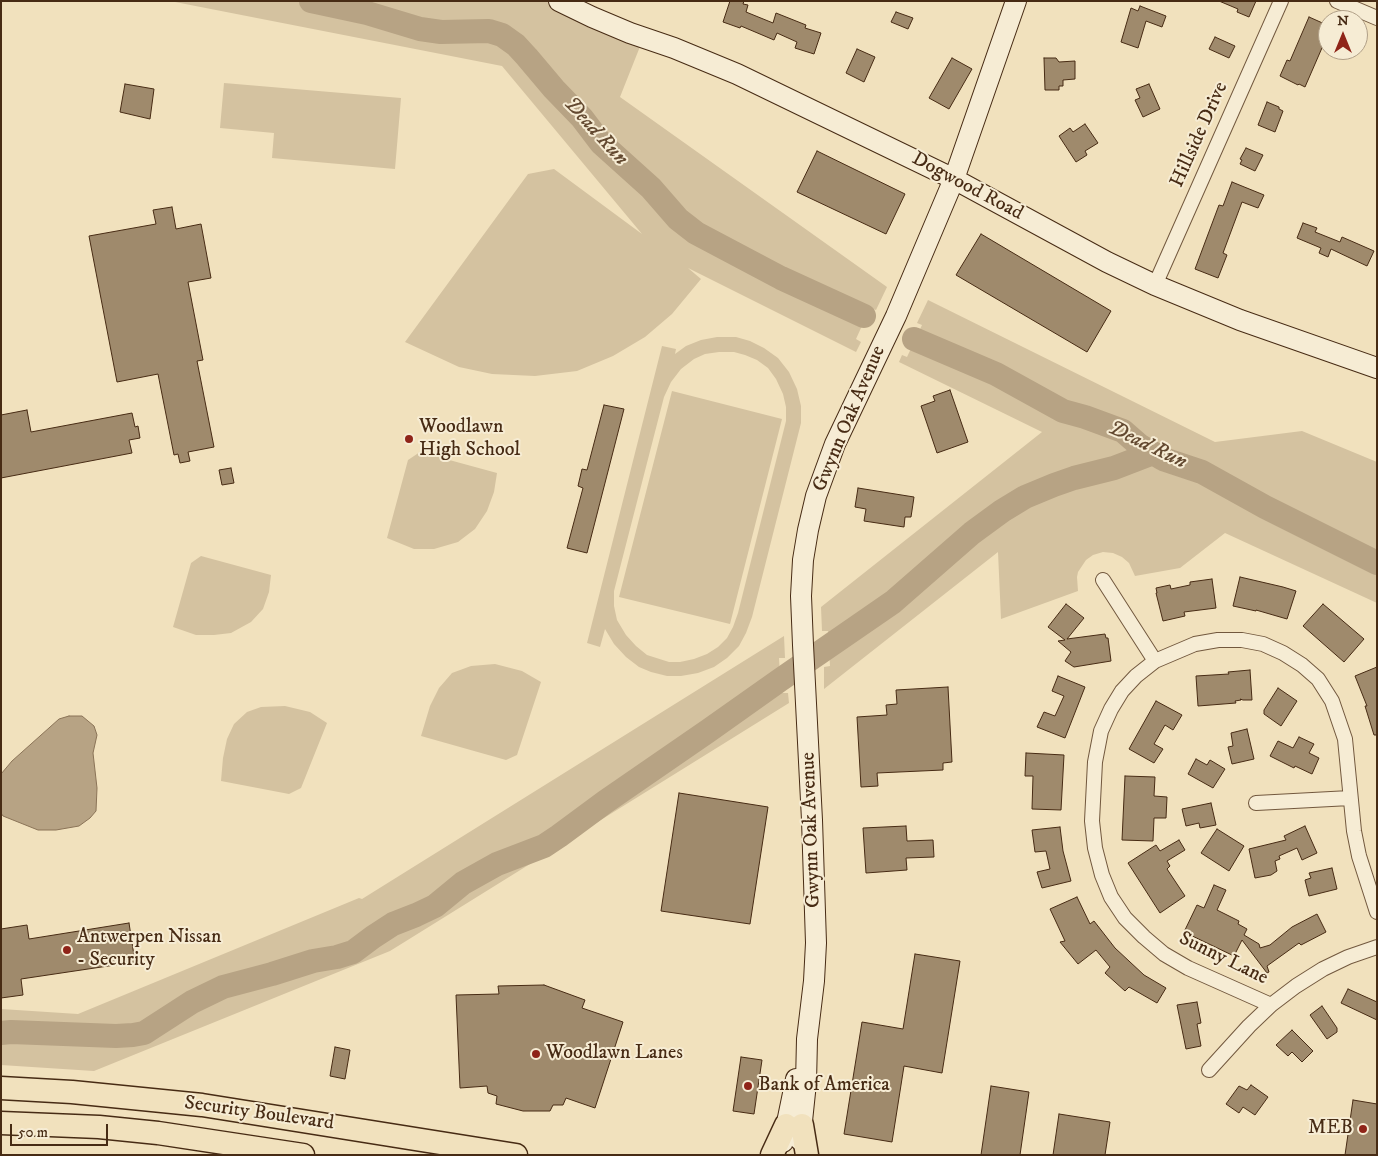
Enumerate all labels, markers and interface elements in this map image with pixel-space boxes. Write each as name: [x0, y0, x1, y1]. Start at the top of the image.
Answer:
north arrow: [1318, 10, 1368, 60]
text: N: [1337, 12, 1349, 30]
street label: Hillside Drive: [1166, 79, 1234, 191]
water label: Dead Run: [558, 92, 632, 172]
street label: Dogwood Road: [907, 148, 1027, 226]
street label: Gwynn Oak Avenue: [808, 343, 892, 495]
place label: Woodlawn High School: [419, 416, 520, 463]
water label: Dead Run: [1104, 416, 1190, 476]
marker: Woodlawn High School: [403, 433, 415, 445]
street label: Gwynn Oak Avenue: [797, 752, 827, 908]
place label: Antwerpen Nissan - Security: [77, 926, 221, 973]
street label: Sunny Lane: [1174, 927, 1272, 991]
marker: Antwerpen Nissan - Security: [61, 944, 73, 956]
place label: Woodlawn Lanes: [546, 1042, 683, 1066]
marker: Woodlawn Lanes: [530, 1048, 542, 1060]
place label: Bank of America: [758, 1074, 890, 1098]
marker: Bank of America: [742, 1080, 754, 1092]
street label: Security Boulevard: [183, 1092, 335, 1136]
scale bar: [12, 1114, 110, 1146]
place label: MEB: [1308, 1117, 1353, 1141]
text: 50 m: [18, 1123, 48, 1142]
marker: MEB: [1357, 1123, 1369, 1135]

